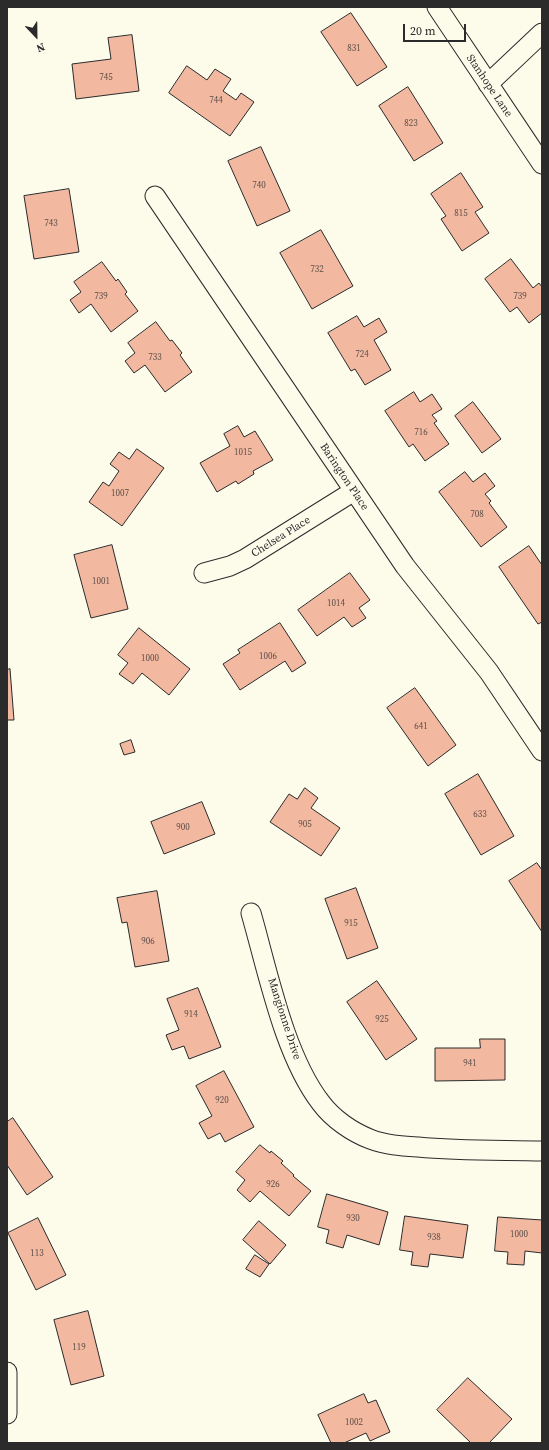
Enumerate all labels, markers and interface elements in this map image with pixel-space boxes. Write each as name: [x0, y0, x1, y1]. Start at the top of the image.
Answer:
north arrow: [16, 16, 56, 56]
scale bar: [405, 16, 468, 42]
text: 20 m: [410, 23, 436, 39]
text: N: [34, 39, 47, 56]
house number: 831: [347, 44, 361, 54]
street label: Stanhope Lane: [463, 52, 515, 120]
house number: 745: [99, 73, 113, 83]
house number: 744: [209, 96, 223, 106]
house number: 823: [404, 119, 418, 129]
house number: 740: [252, 181, 266, 191]
house number: 815: [454, 209, 468, 219]
house number: 743: [44, 219, 58, 229]
house number: 732: [310, 265, 324, 275]
house number: 739: [94, 292, 108, 302]
house number: 739: [513, 292, 527, 302]
house number: 724: [355, 350, 369, 360]
house number: 733: [148, 353, 162, 363]
house number: 716: [414, 428, 428, 438]
street label: Barington Place: [317, 441, 371, 513]
house number: 1015: [234, 448, 252, 458]
house number: 1007: [111, 489, 129, 499]
house number: 708: [470, 510, 484, 520]
street label: Chelsea Place: [249, 514, 313, 560]
house number: 1001: [92, 577, 110, 587]
house number: 1014: [327, 599, 345, 609]
house number: 1006: [259, 652, 277, 662]
house number: 1000: [141, 654, 159, 664]
house number: 641: [414, 722, 428, 732]
house number: 633: [473, 810, 487, 820]
house number: 905: [298, 820, 312, 830]
house number: 900: [176, 823, 190, 833]
house number: 915: [344, 919, 358, 929]
house number: 906: [141, 937, 155, 947]
street label: Mangionne Drive: [265, 977, 303, 1061]
house number: 914: [184, 1010, 198, 1020]
house number: 925: [375, 1015, 389, 1025]
house number: 941: [463, 1059, 477, 1069]
house number: 920: [215, 1096, 229, 1106]
house number: 926: [266, 1180, 280, 1190]
house number: 930: [346, 1214, 360, 1224]
house number: 1000: [510, 1230, 528, 1240]
house number: 938: [427, 1233, 441, 1243]
house number: 113: [30, 1249, 44, 1259]
house number: 119: [72, 1343, 86, 1353]
house number: 1002: [345, 1418, 363, 1428]

